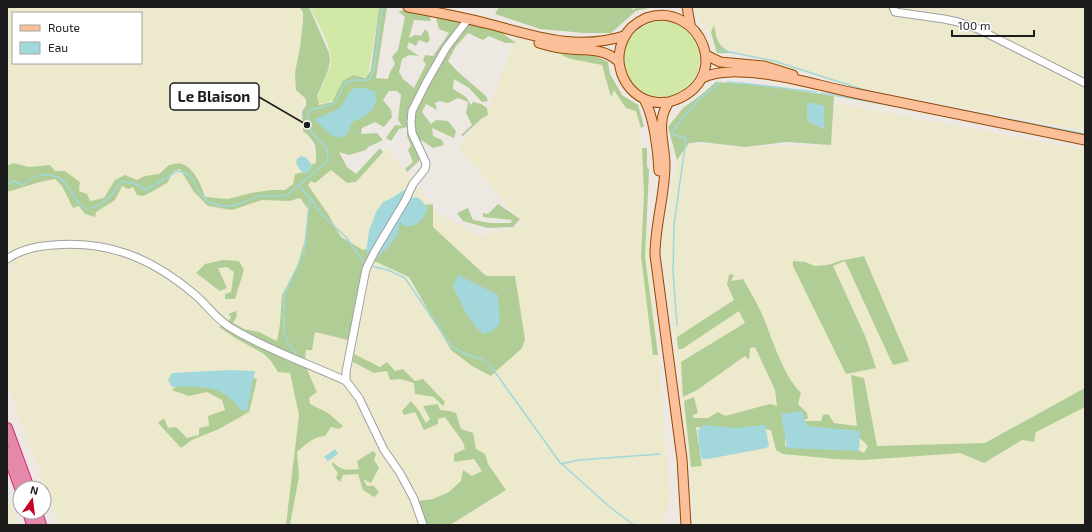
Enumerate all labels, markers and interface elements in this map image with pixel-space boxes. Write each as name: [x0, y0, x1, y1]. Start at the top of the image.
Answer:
legend: [12, 12, 142, 64]
scale bar: [952, 12, 1034, 38]
text: 100 m: [958, 18, 990, 32]
text: Route: [48, 20, 80, 34]
text: Eau: [48, 40, 68, 54]
callout: Le Blaison: [170, 83, 259, 110]
text: Le Blaison: [178, 87, 250, 105]
north arrow: [12, 480, 52, 520]
text: N: [29, 483, 40, 497]

